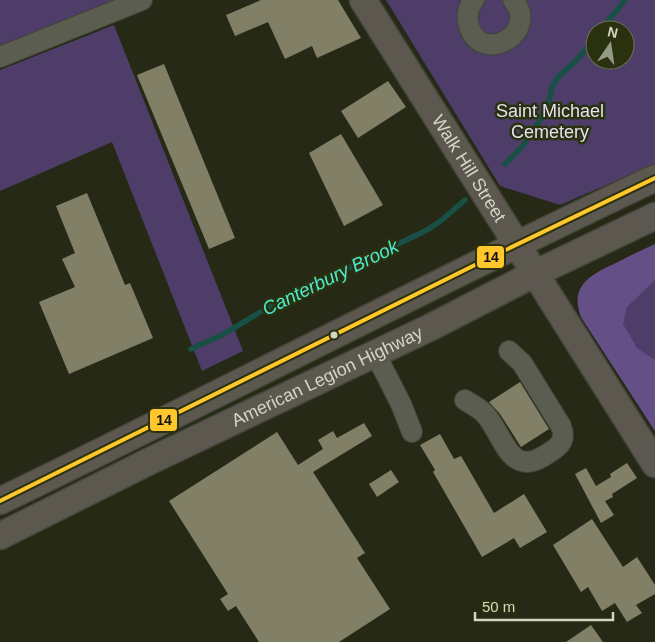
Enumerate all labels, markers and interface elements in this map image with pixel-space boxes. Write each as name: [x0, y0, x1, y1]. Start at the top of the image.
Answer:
north arrow: [585, 20, 635, 70]
text: N: [606, 23, 620, 41]
park label: Saint Michael Cemetery: [496, 101, 604, 142]
street label: Walk Hill Street: [428, 111, 510, 226]
water label: Canterbury Brook: [259, 235, 403, 320]
line badge: 14: [476, 245, 505, 269]
text: 14: [483, 249, 499, 265]
street label: American Legion Highway: [228, 322, 426, 431]
unlabelled marker: [329, 330, 339, 340]
line badge: 14: [149, 408, 178, 432]
text: 14: [156, 412, 172, 428]
scale bar: [475, 590, 612, 622]
text: 50 m: [482, 598, 515, 615]

